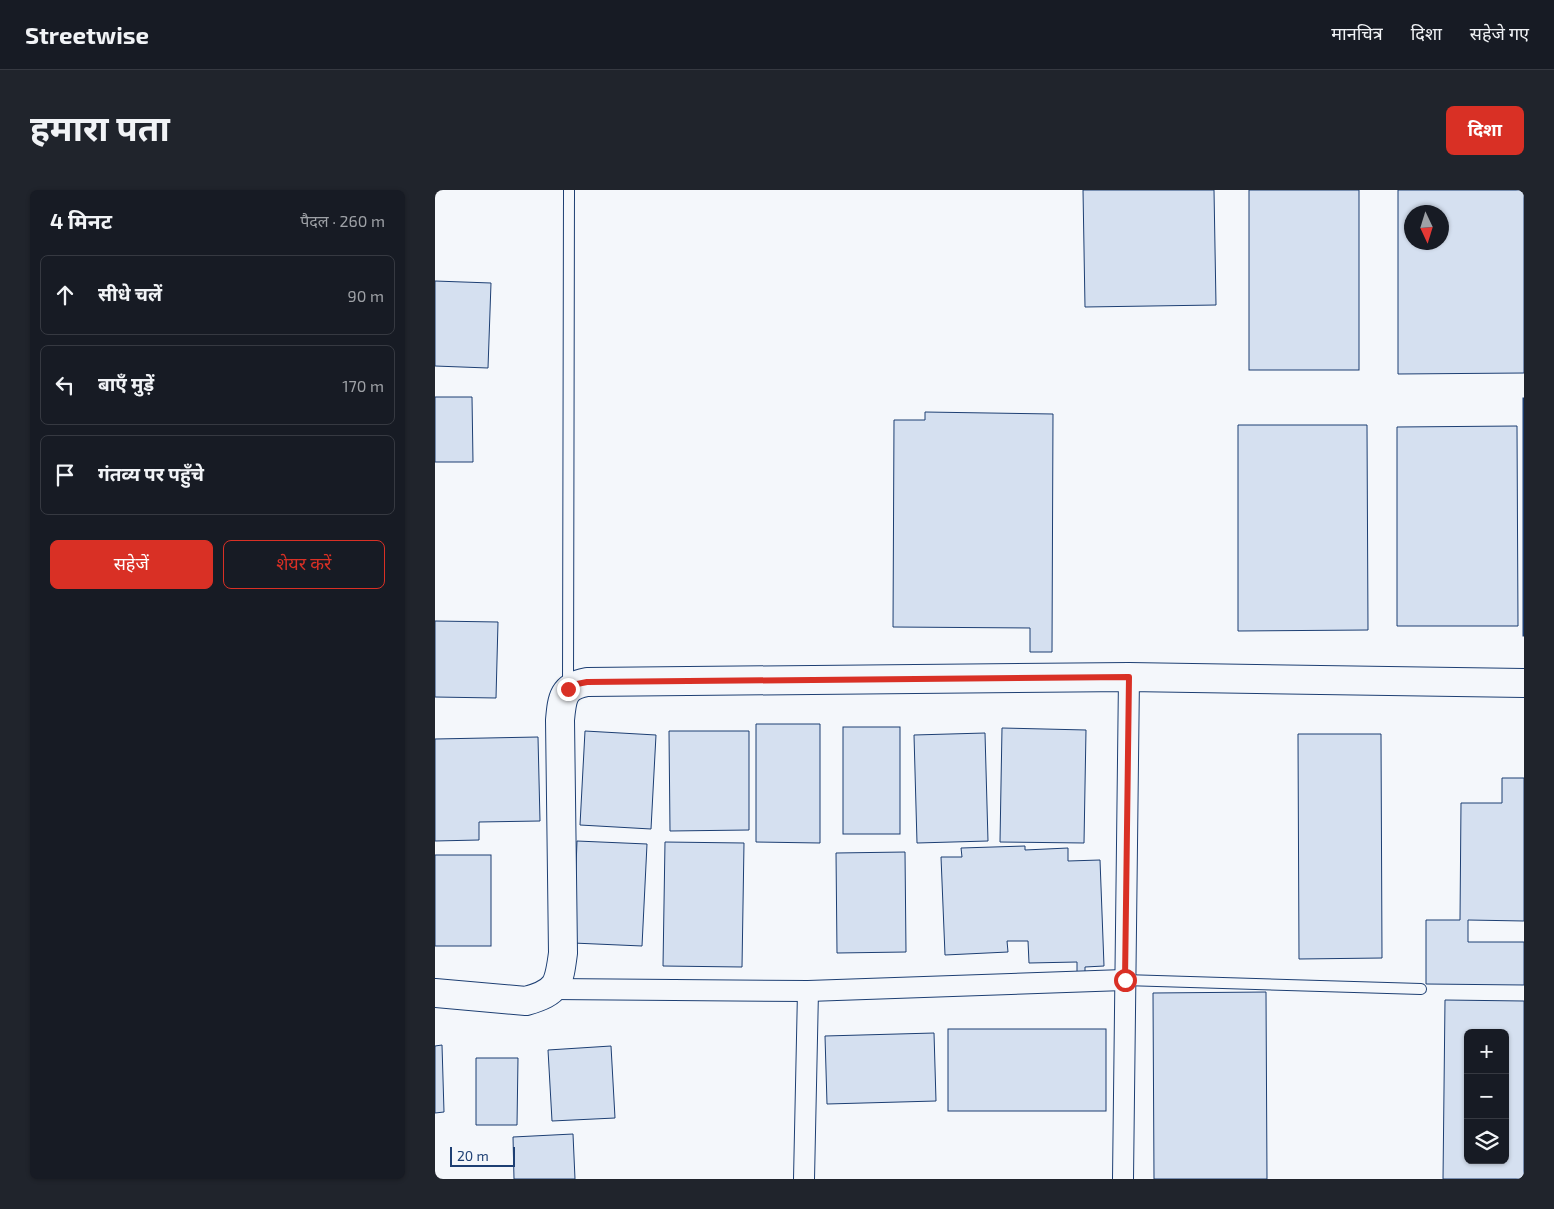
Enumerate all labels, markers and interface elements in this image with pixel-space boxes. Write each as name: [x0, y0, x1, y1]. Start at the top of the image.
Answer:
text: Streetwise: [25, 20, 149, 49]
text: मानचित्र: [1331, 22, 1383, 44]
text: दिशा: [1411, 22, 1442, 44]
text: सहेजे गए: [1470, 22, 1529, 44]
text: हमारा पता: [30, 106, 170, 148]
button: दिशा: [1446, 106, 1524, 155]
north arrow: [1404, 205, 1449, 250]
text: 4 मिनट: [50, 208, 112, 233]
text: पैदल · 260 m: [300, 211, 385, 230]
icon: ahead: [51, 281, 79, 309]
text: सीधे चलें: [98, 282, 162, 305]
text: 90 m: [348, 286, 384, 305]
icon: left: [51, 371, 79, 399]
text: बाएँ मुड़ें: [98, 372, 154, 395]
text: 170 m: [342, 376, 384, 395]
icon: arrive: [51, 461, 79, 489]
text: गंतव्य पर पहुँचे: [98, 462, 204, 485]
button: सहेजें: [50, 540, 213, 589]
button: शेयर करें: [223, 540, 385, 589]
route end: [557, 678, 580, 701]
route start: [1114, 969, 1137, 992]
map controls: [1464, 1029, 1509, 1164]
button: +: [1464, 1029, 1509, 1074]
button: −: [1464, 1074, 1509, 1119]
button: layers: [1464, 1119, 1509, 1164]
scale bar: [450, 1144, 515, 1167]
text: 20 m: [457, 1147, 489, 1164]

